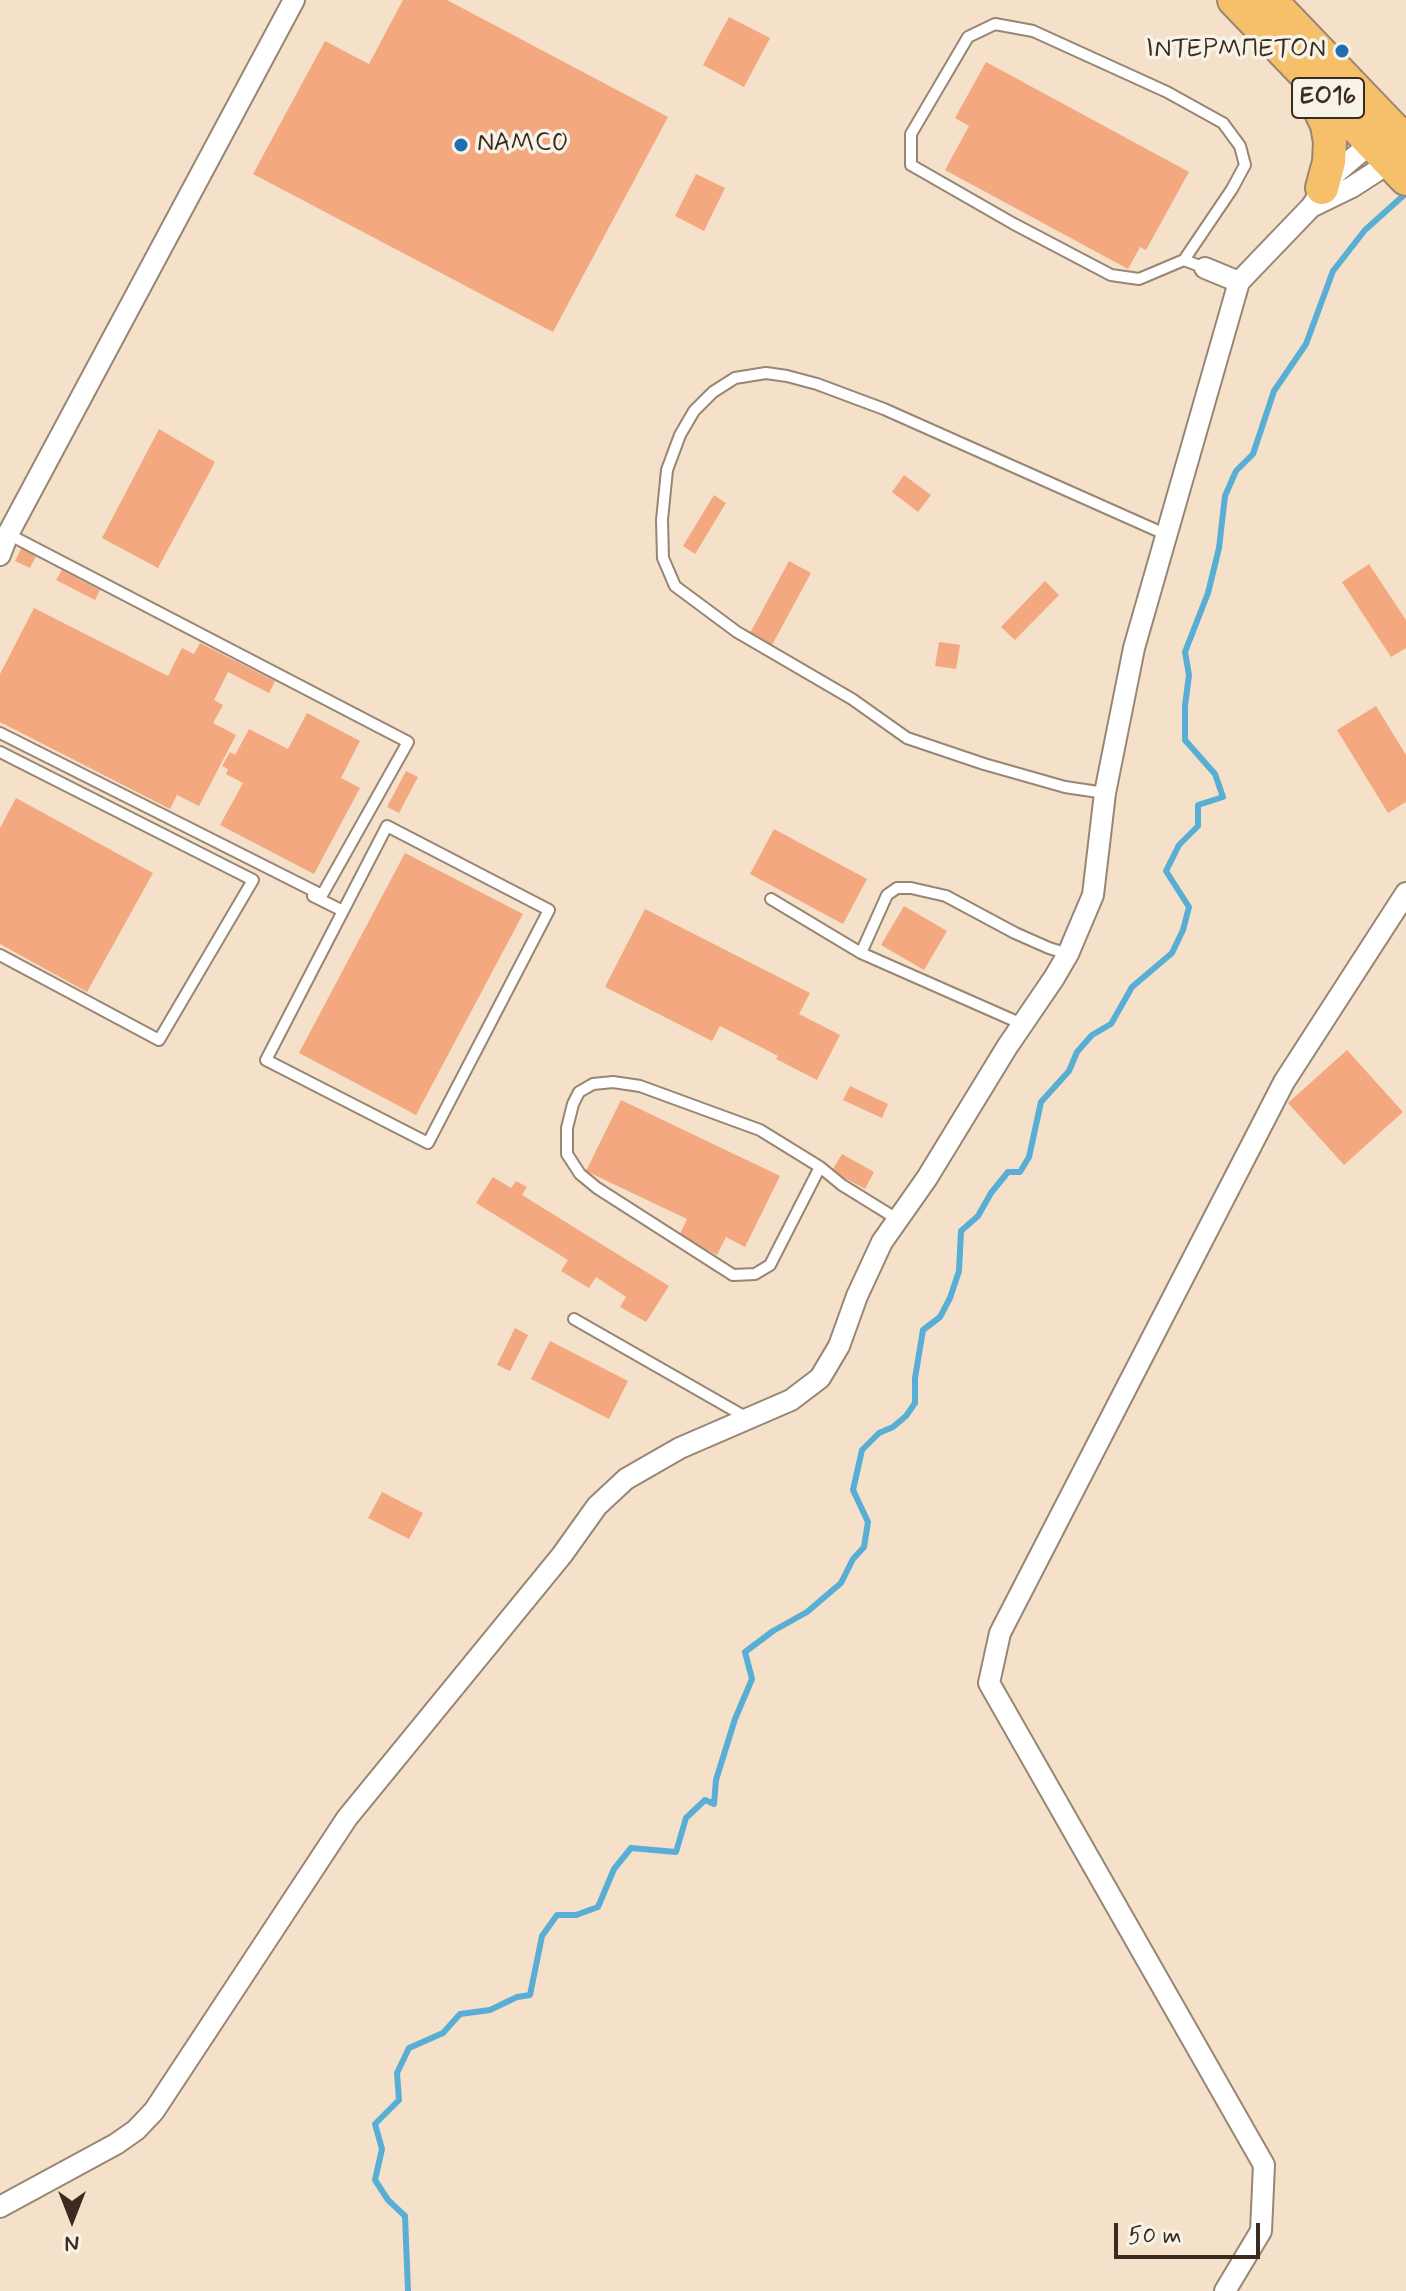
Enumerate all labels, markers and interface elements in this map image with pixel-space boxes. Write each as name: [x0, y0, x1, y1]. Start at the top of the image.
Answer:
place label: ΙΝΤΕΡΜΠΕΤΟΝ: [1145, 35, 1326, 67]
marker: ΙΝΤΕΡΜΠΕΤΟΝ: [1333, 42, 1351, 60]
road number: ΕΟ16: [1292, 78, 1364, 118]
place label: NAMCO: [477, 129, 568, 161]
marker: NAMCO: [452, 136, 470, 154]
north arrow: [32, 2179, 112, 2259]
scale bar: [1118, 2207, 1264, 2257]
text: 50 m: [1128, 2221, 1182, 2252]
text: N: [65, 2229, 79, 2257]

